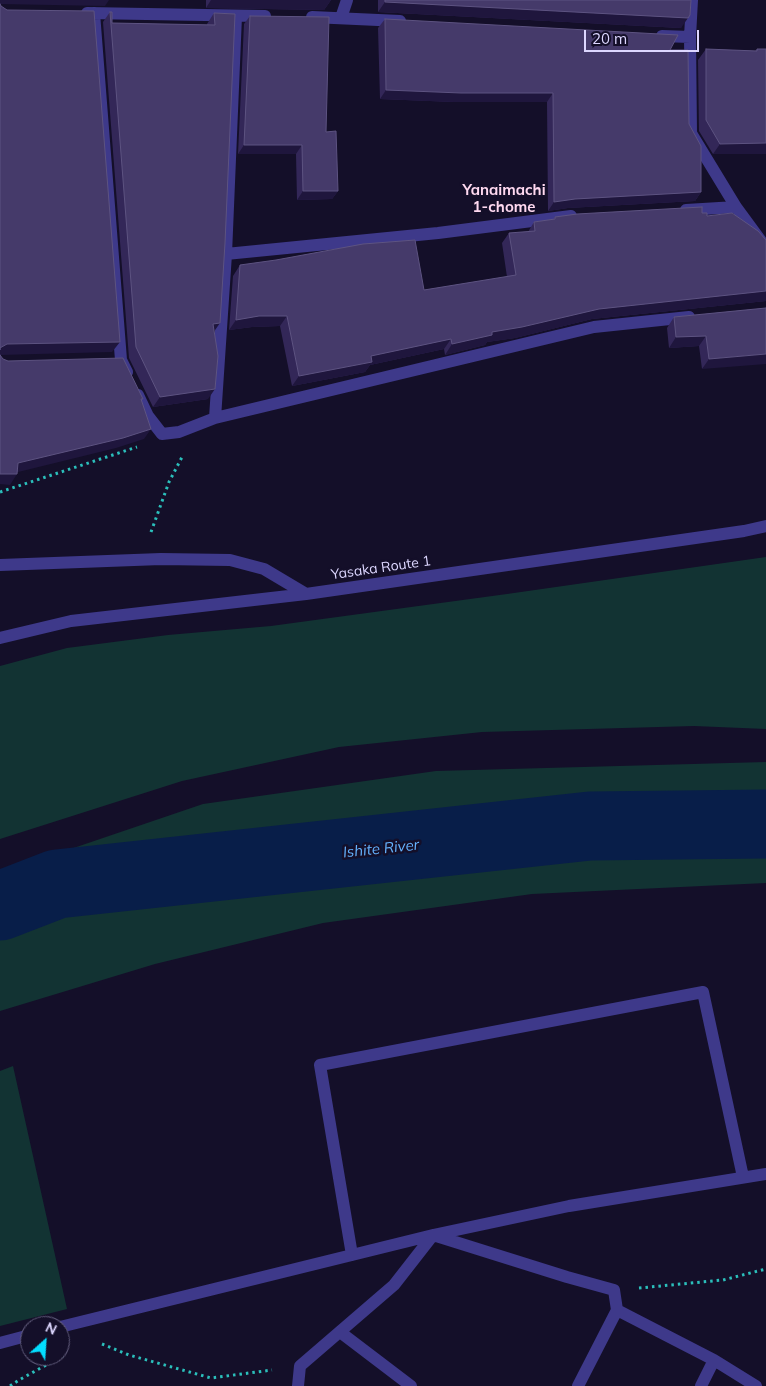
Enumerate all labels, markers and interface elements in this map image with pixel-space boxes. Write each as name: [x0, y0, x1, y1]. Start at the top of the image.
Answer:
scale bar: [586, 20, 701, 52]
text: 20 m: [592, 29, 627, 48]
district label: Yanaimachi 1-chome: [462, 181, 546, 216]
street label: Yasaka Route 1: [330, 553, 432, 583]
water label: Ishite River: [342, 836, 420, 862]
north arrow: [20, 1316, 70, 1366]
text: N: [42, 1318, 60, 1339]

